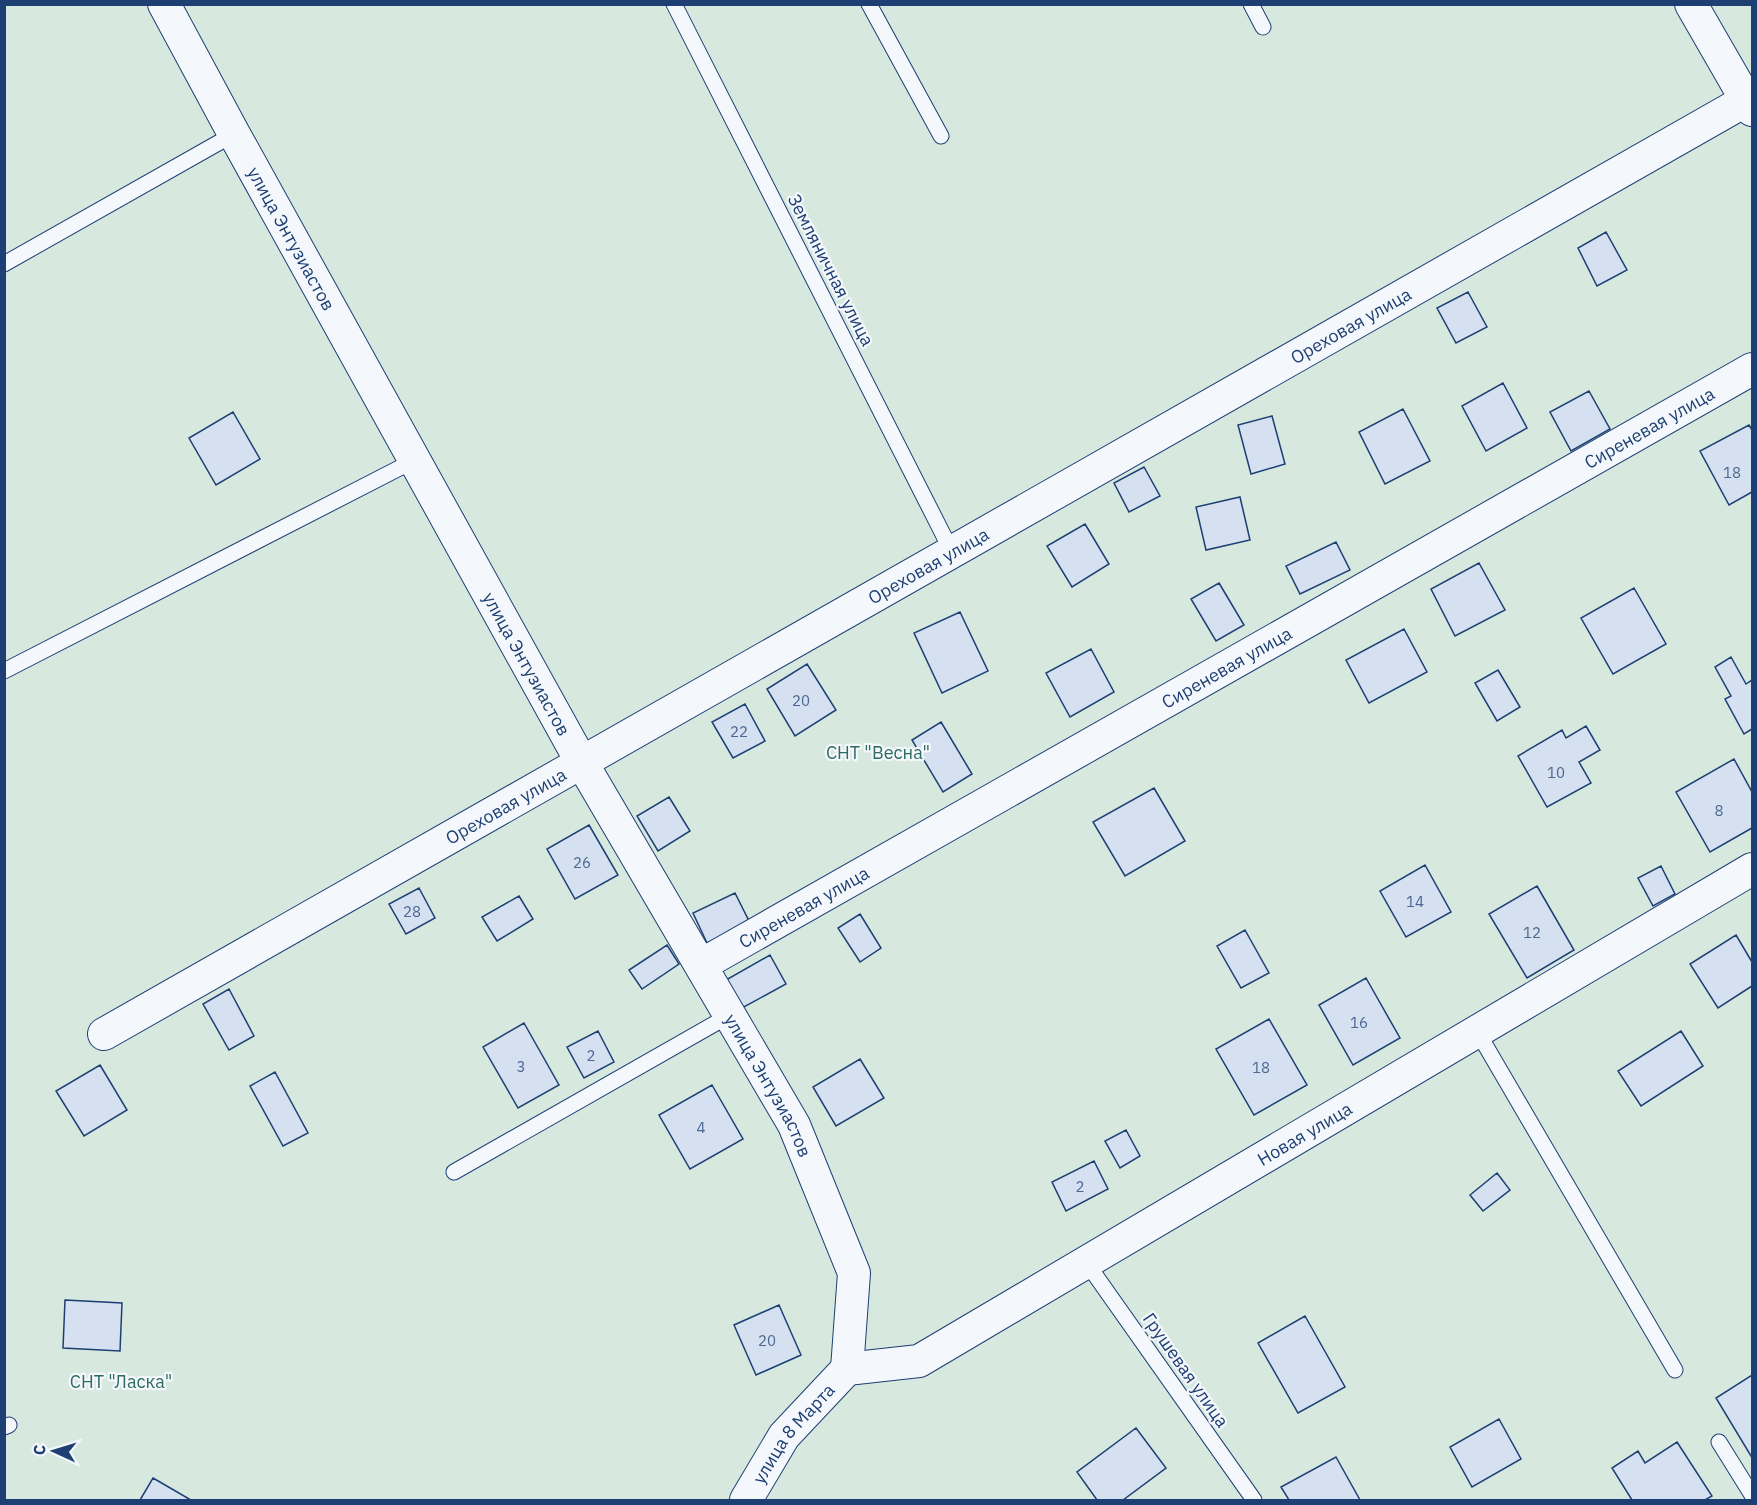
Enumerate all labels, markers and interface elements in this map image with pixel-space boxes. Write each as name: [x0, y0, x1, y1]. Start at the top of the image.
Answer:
street label: улица Энтузиастов: [243, 163, 341, 314]
street label: Земляничная улица: [783, 190, 879, 350]
street label: Ореховая улица: [1286, 282, 1415, 369]
street label: Сиреневая улица: [1580, 381, 1719, 473]
house number: 18: [1723, 463, 1741, 482]
street label: Ореховая улица: [864, 522, 993, 609]
street label: улица Энтузиастов: [478, 588, 576, 740]
street label: Сиреневая улица: [1157, 621, 1296, 713]
house number: 20: [792, 691, 810, 710]
house number: 22: [730, 722, 748, 741]
park label: СНТ "Весна": [826, 741, 930, 764]
street label: Ореховая улица: [441, 762, 570, 849]
house number: 10: [1547, 763, 1565, 782]
house number: 8: [1714, 801, 1724, 820]
house number: 26: [573, 853, 591, 872]
street label: Сиреневая улица: [734, 861, 873, 953]
house number: 14: [1406, 892, 1424, 911]
house number: 28: [403, 902, 421, 921]
house number: 12: [1523, 923, 1541, 942]
street label: улица Энтузиастов: [720, 1009, 817, 1160]
house number: 16: [1350, 1013, 1368, 1032]
house number: 2: [586, 1046, 596, 1065]
house number: 3: [516, 1057, 526, 1076]
house number: 18: [1252, 1058, 1270, 1077]
street label: Новая улица: [1253, 1096, 1356, 1170]
house number: 4: [696, 1118, 706, 1137]
house number: 2: [1075, 1177, 1085, 1196]
street label: Грушевая улица: [1138, 1308, 1234, 1432]
house number: 20: [758, 1331, 776, 1350]
park label: СНТ "Ласка": [70, 1370, 172, 1393]
street label: улица 8 Марта: [747, 1378, 839, 1488]
north arrow: [24, 1421, 84, 1481]
text: С: [29, 1444, 49, 1456]

